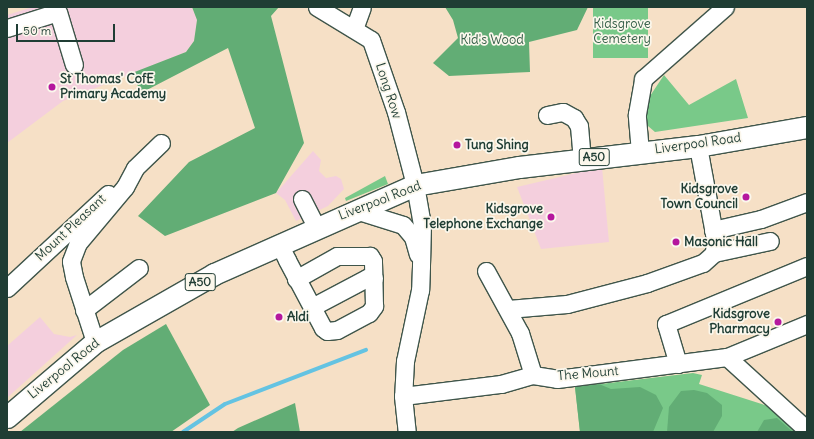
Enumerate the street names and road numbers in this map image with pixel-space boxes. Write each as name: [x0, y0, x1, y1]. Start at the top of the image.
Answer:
street label: Long Row: [372, 61, 404, 121]
street label: Liverpool Road: [654, 130, 742, 158]
road number: A50: [578, 147, 610, 167]
street label: Liverpool Road: [337, 178, 423, 224]
street label: Mount Pleasant: [33, 191, 109, 265]
road number: A50: [184, 272, 216, 292]
street label: Liverpool Road: [25, 336, 103, 402]
street label: The Mount: [557, 364, 619, 384]

